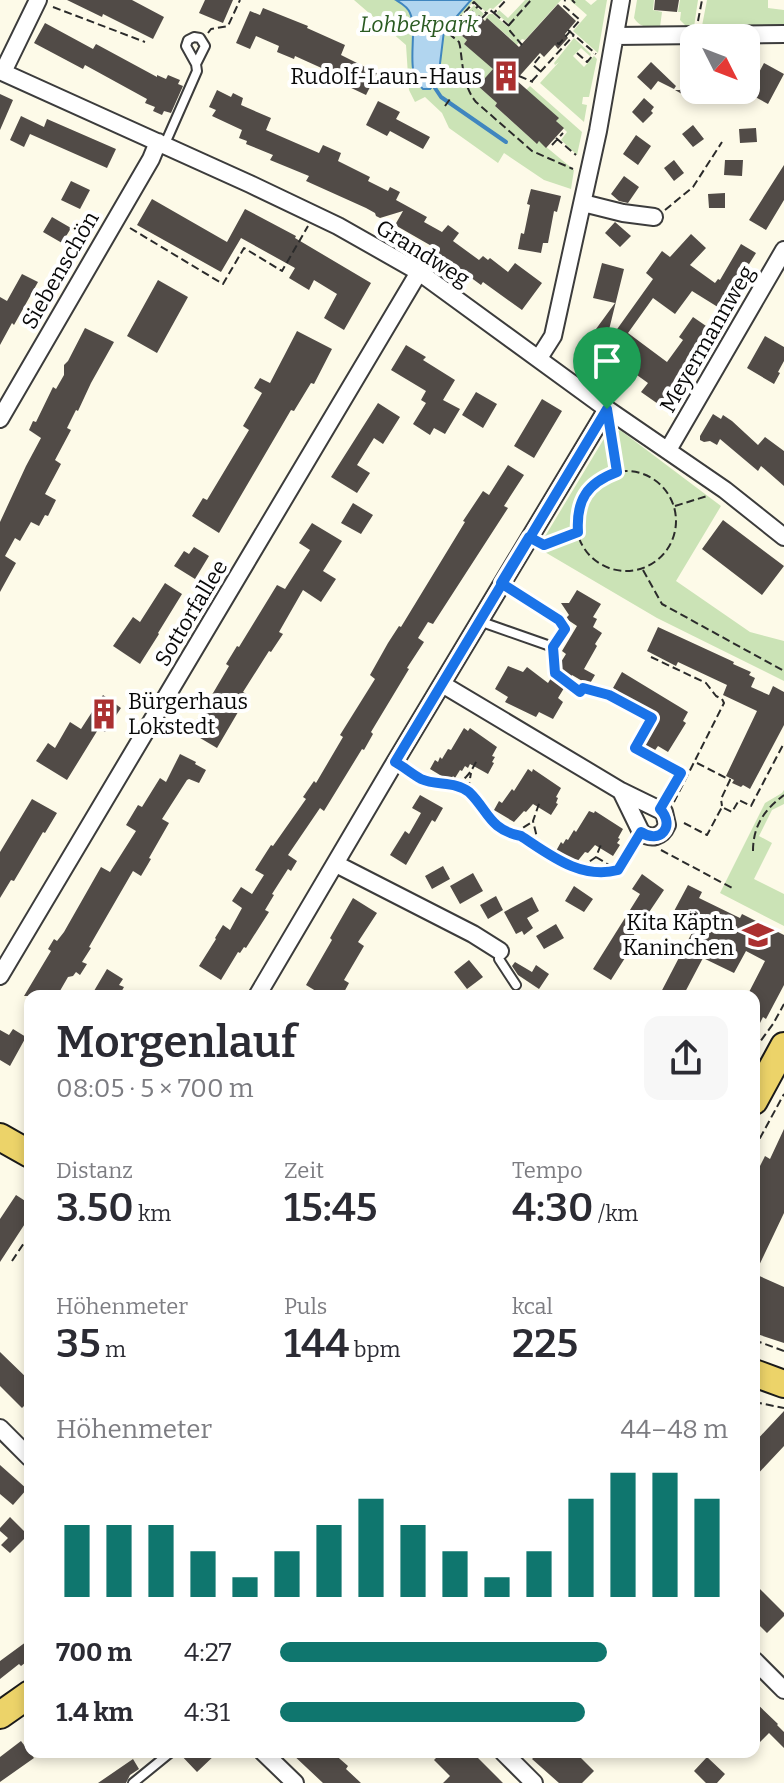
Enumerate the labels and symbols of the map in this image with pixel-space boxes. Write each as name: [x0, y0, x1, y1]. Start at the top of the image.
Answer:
park label: Lohbekpark: [360, 11, 479, 38]
north arrow: [680, 24, 760, 104]
building icon: Rudolf-Laun-Haus: [489, 59, 523, 93]
place label: Rudolf-Laun-Haus: [290, 63, 482, 90]
street label: Siebenschön: [15, 206, 105, 334]
street label: Grandweg: [371, 214, 475, 292]
street label: Meyermannweg: [654, 261, 760, 417]
pin: [573, 327, 641, 409]
street label: Sottorfallee: [149, 555, 233, 671]
place label: Bürgerhaus Lokstedt: [128, 688, 248, 740]
building icon: Bürgerhaus Lokstedt: [87, 697, 121, 731]
place label: Kita Käptn Kaninchen: [622, 909, 734, 961]
school or university icon: Kita Käptn Kaninchen: [741, 918, 775, 952]

